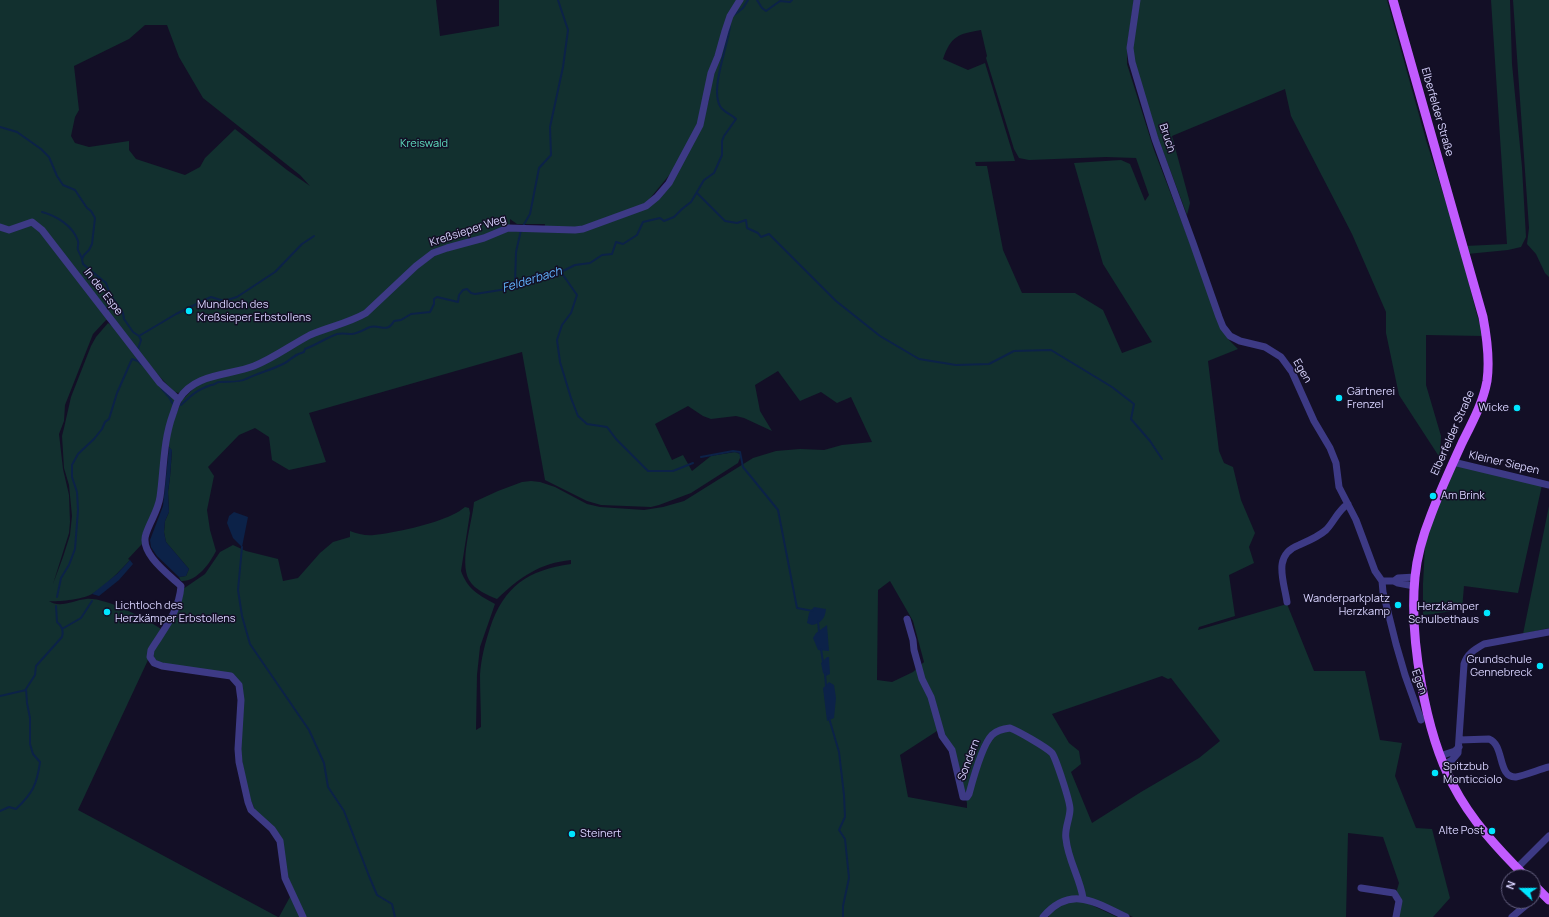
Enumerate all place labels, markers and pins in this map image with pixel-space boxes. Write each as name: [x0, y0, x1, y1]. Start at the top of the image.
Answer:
place label: Mundloch des Kreßsieper Erbstollens: [197, 298, 311, 324]
marker: Mundloch des Kreßsieper Erbstollens: [184, 306, 194, 316]
place label: Gärtnerei Frenzel: [1347, 385, 1395, 411]
marker: Gärtnerei Frenzel: [1334, 393, 1344, 403]
place label: Wicke: [1478, 401, 1509, 415]
marker: Wicke: [1512, 403, 1522, 413]
place label: Am Brink: [1441, 489, 1485, 503]
marker: Am Brink: [1428, 491, 1438, 501]
place label: Wanderparkplatz Herzkamp: [1303, 592, 1390, 618]
place label: Lichtloch des Herzkämper Erbstollens: [115, 599, 236, 625]
marker: Wanderparkplatz Herzkamp: [1393, 600, 1403, 610]
place label: Herzkämper Schulbethaus: [1408, 600, 1479, 626]
marker: Lichtloch des Herzkämper Erbstollens: [102, 607, 112, 617]
marker: Herzkämper Schulbethaus: [1482, 608, 1492, 618]
place label: Grundschule Gennebreck: [1467, 653, 1532, 679]
marker: Grundschule Gennebreck: [1535, 661, 1545, 671]
place label: Spitzbub Monticciolo: [1443, 760, 1502, 786]
marker: Spitzbub Monticciolo: [1430, 768, 1440, 778]
place label: Alte Post: [1438, 824, 1484, 838]
marker: Alte Post: [1487, 826, 1497, 836]
place label: Steinert: [580, 827, 621, 841]
marker: Steinert: [567, 829, 577, 839]

